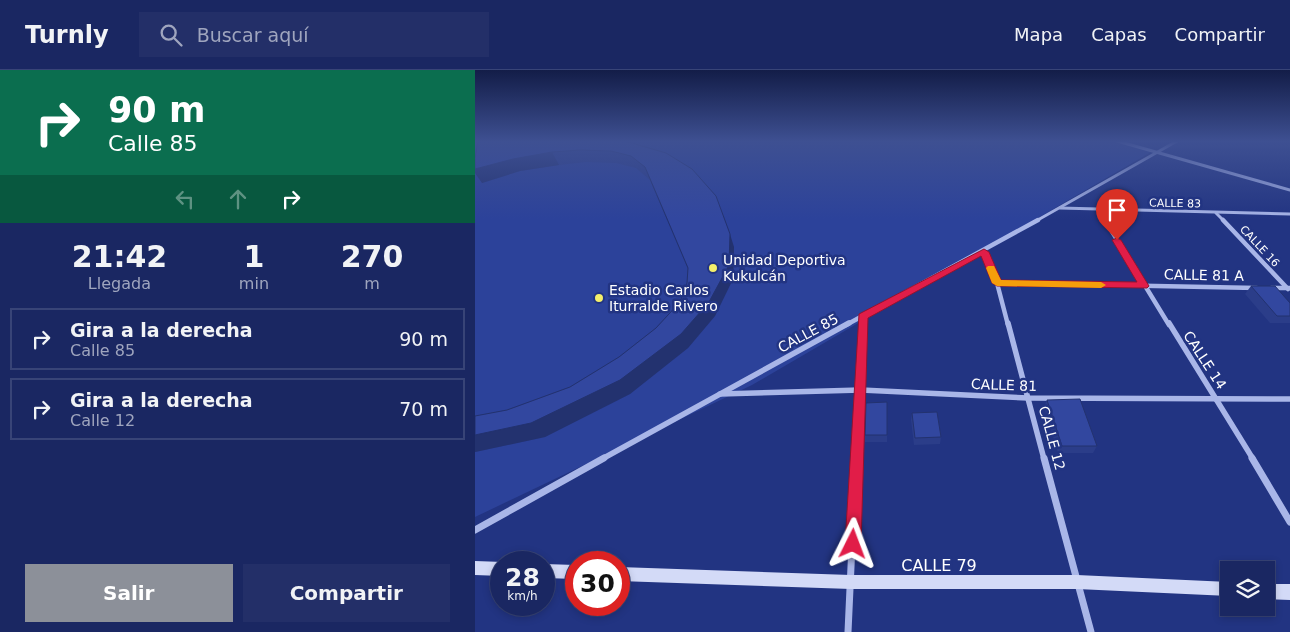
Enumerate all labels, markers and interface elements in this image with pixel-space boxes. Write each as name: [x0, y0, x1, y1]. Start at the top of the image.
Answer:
search box: [139, 12, 489, 57]
text: Turnly: [25, 21, 109, 49]
icon: search: [157, 21, 185, 49]
text: Buscar aquí: [197, 24, 309, 46]
text: Mapa: [1014, 24, 1063, 45]
text: Capas: [1091, 24, 1147, 45]
text: Compartir: [1175, 24, 1265, 45]
icon: right: [25, 90, 90, 155]
text: 90 m: [108, 90, 205, 130]
text: Calle 85: [108, 131, 198, 156]
icon: left: [171, 185, 199, 213]
icon: ahead: [224, 185, 252, 213]
icon: right: [277, 185, 305, 213]
pin: [1096, 189, 1138, 240]
icon: arrive: [1103, 196, 1131, 224]
street label: CALLE 83: [1149, 197, 1201, 210]
street label: CALLE 16: [1237, 223, 1282, 270]
text: 21:42: [72, 239, 167, 274]
text: 1: [243, 239, 264, 274]
text: 270: [341, 239, 403, 274]
place label: Unidad Deportiva Kukulcán: [723, 252, 846, 284]
marker: Unidad Deportiva Kukulcán: [707, 262, 719, 274]
street label: CALLE 81 A: [1164, 266, 1245, 284]
text: Llegada: [88, 274, 151, 293]
text: min: [239, 274, 269, 293]
text: m: [364, 274, 380, 293]
place label: Estadio Carlos Iturralde Rivero: [609, 282, 718, 314]
marker: Estadio Carlos Iturralde Rivero: [593, 292, 605, 304]
street label: CALLE 85: [775, 310, 841, 356]
text: Gira a la derecha: [70, 319, 253, 341]
icon: right: [27, 325, 55, 353]
text: 90 m: [399, 328, 448, 350]
street label: CALLE 14: [1180, 328, 1230, 392]
text: Calle 85: [70, 341, 135, 360]
street label: CALLE 81: [971, 376, 1037, 394]
text: Gira a la derecha: [70, 389, 253, 411]
icon: right: [27, 395, 55, 423]
text: 70 m: [399, 398, 448, 420]
street label: CALLE 12: [1036, 404, 1068, 472]
text: Calle 12: [70, 411, 135, 430]
position arrow: [826, 517, 878, 569]
speed limit sign: 30: [565, 551, 630, 616]
street label: CALLE 79: [901, 556, 977, 575]
map controls: [1220, 561, 1275, 616]
button: layers: [1220, 561, 1275, 616]
text: 28: [505, 563, 540, 592]
button: Salir: [25, 564, 233, 622]
button: Compartir: [243, 564, 450, 622]
text: km/h: [507, 589, 538, 603]

